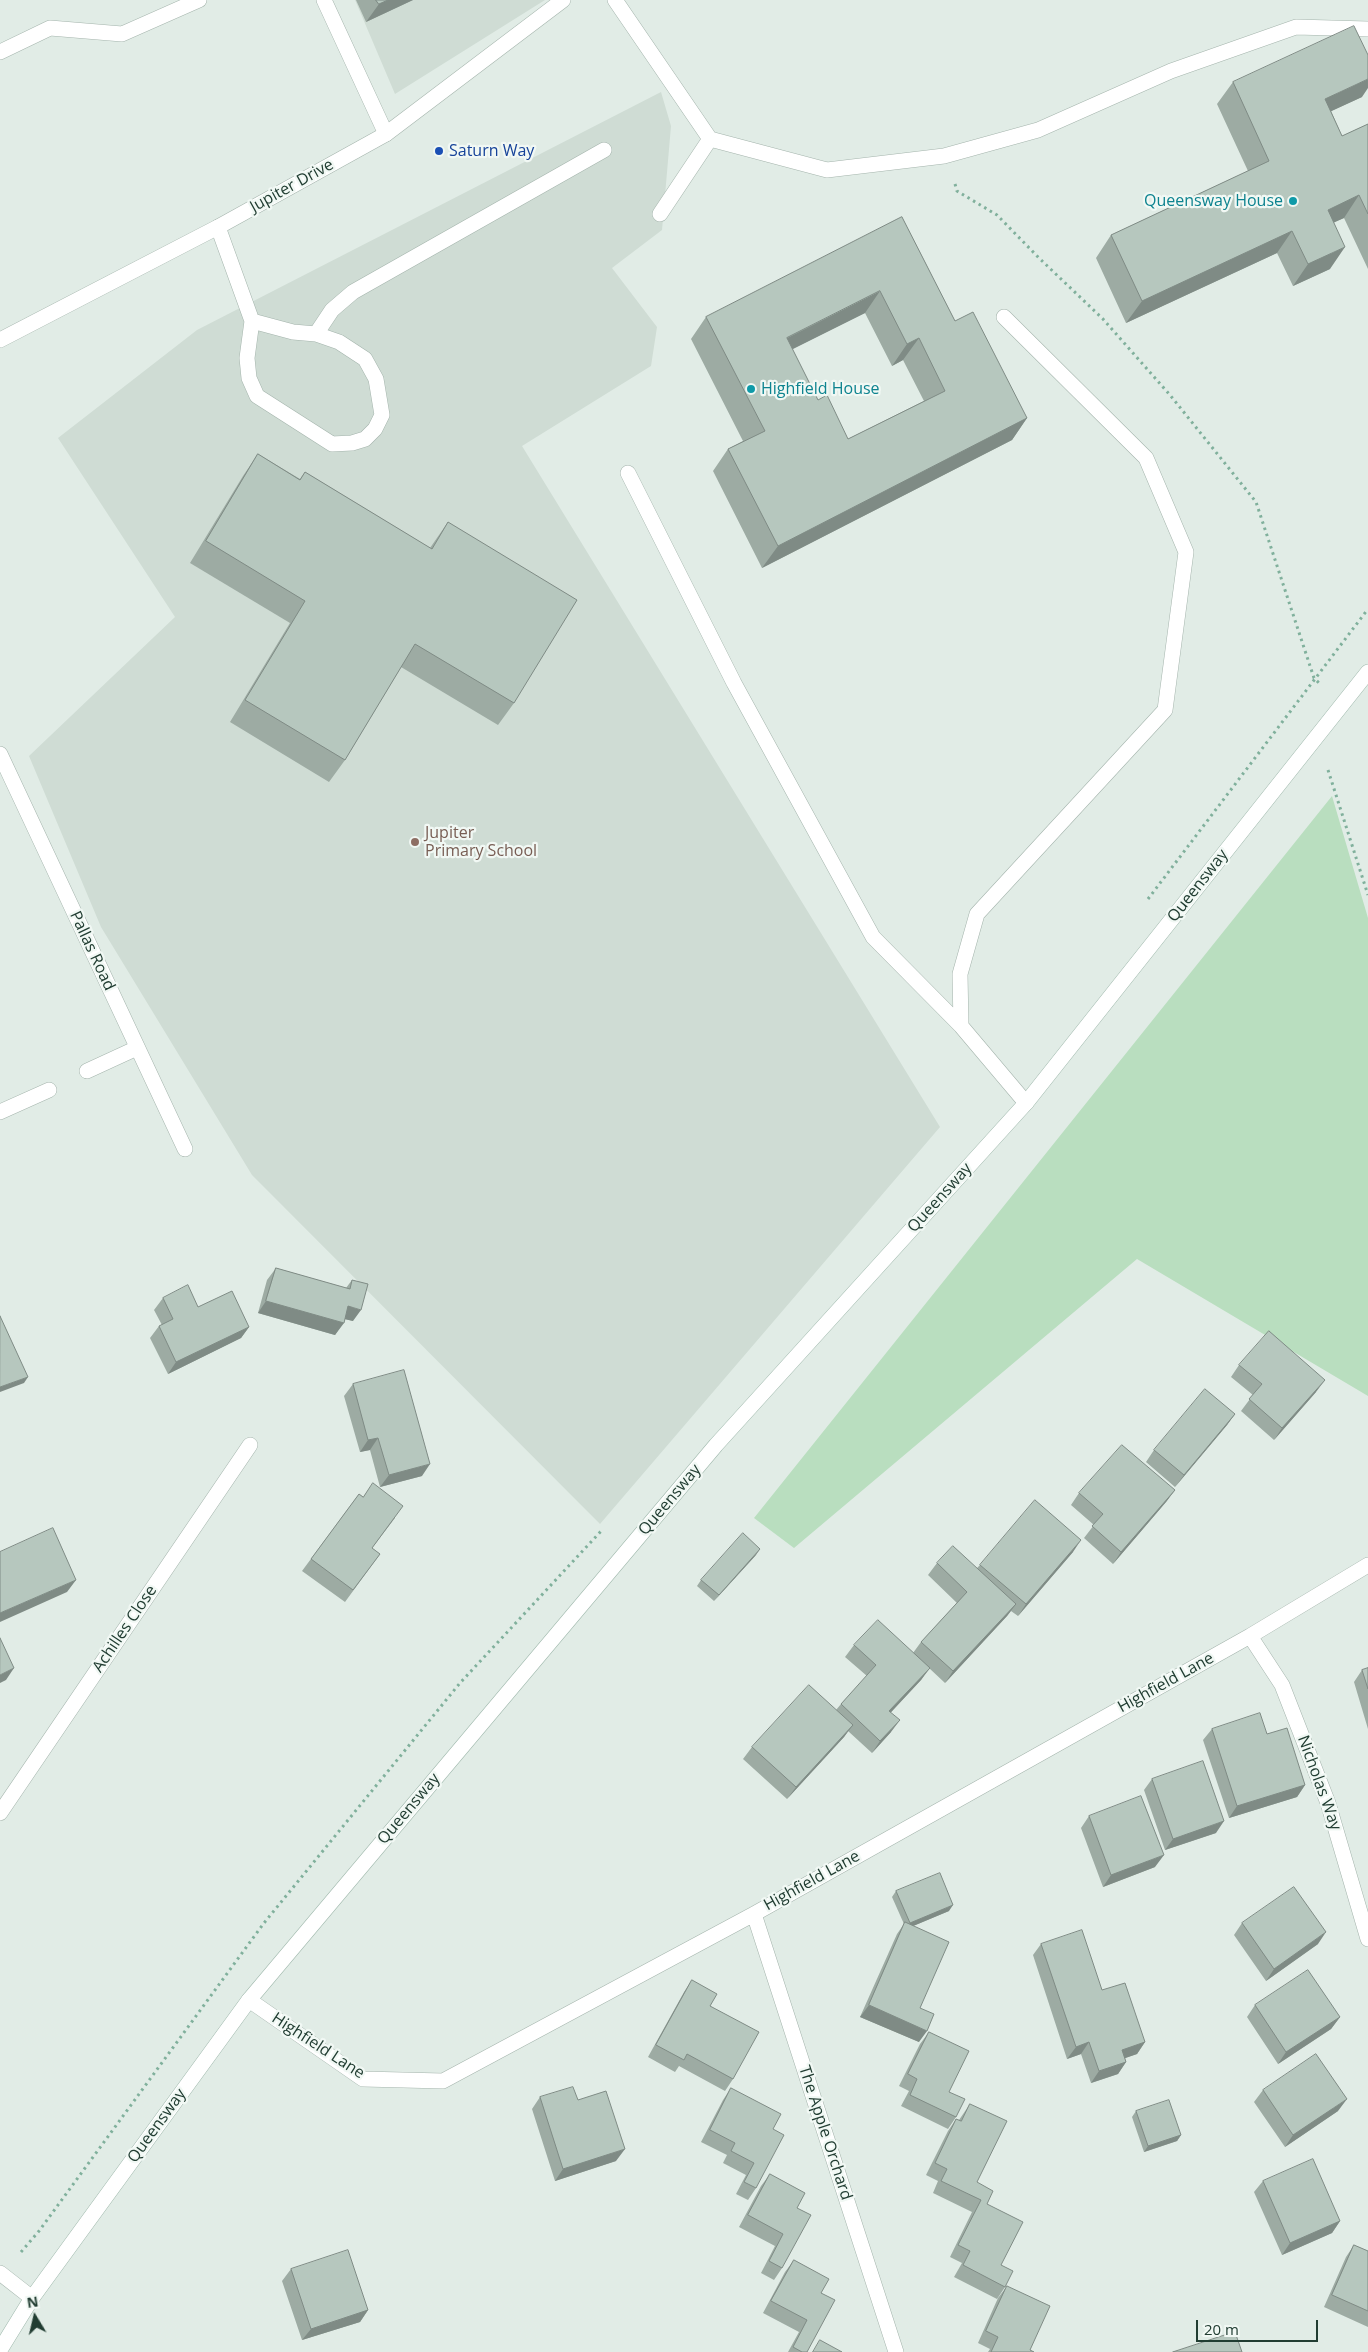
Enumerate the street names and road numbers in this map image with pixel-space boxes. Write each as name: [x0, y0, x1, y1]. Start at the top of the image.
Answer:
street label: Jupiter Drive: [247, 155, 337, 217]
street label: Queensway: [1164, 846, 1232, 926]
street label: Pallas Road: [65, 908, 119, 994]
street label: Queensway: [904, 1159, 976, 1237]
street label: Queensway: [635, 1461, 705, 1539]
street label: Achilles Close: [89, 1582, 161, 1676]
street label: Highfield Lane: [1115, 1649, 1217, 1717]
street label: Nicholas Way: [1293, 1733, 1345, 1833]
street label: Queensway: [374, 1770, 444, 1848]
street label: Highfield Lane: [761, 1847, 863, 1915]
street label: Highfield Lane: [268, 2009, 368, 2083]
street label: The Apple Orchard: [794, 2063, 856, 2203]
street label: Queensway: [124, 2085, 190, 2167]

